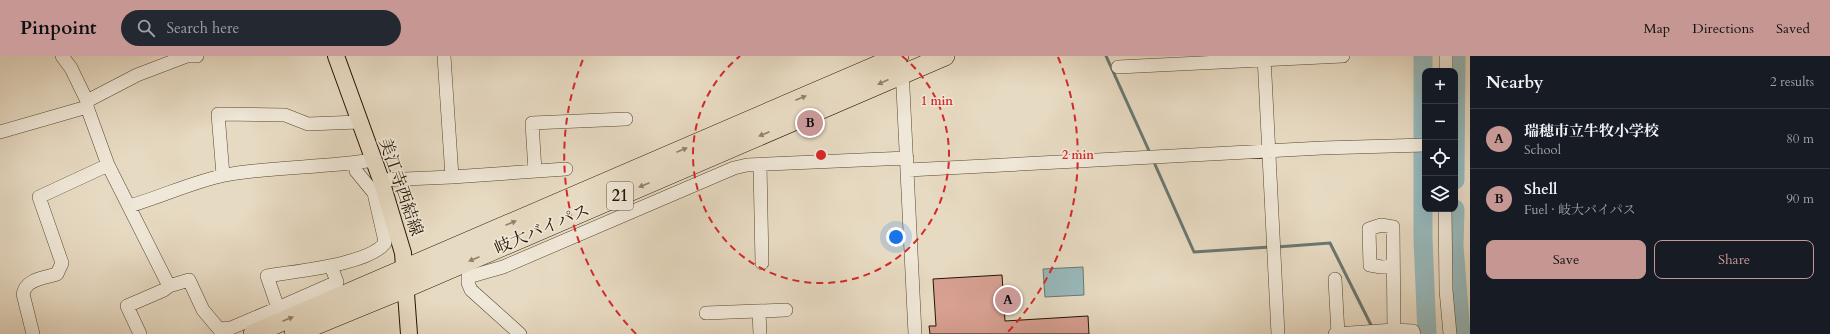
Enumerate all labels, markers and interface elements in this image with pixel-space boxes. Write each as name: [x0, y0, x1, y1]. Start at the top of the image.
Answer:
search box: [121, 10, 401, 46]
text: Pinpoint: [20, 15, 97, 41]
icon: search: [135, 17, 157, 39]
text: Search here: [167, 18, 239, 38]
text: Map: [1644, 19, 1670, 38]
text: Directions: [1692, 19, 1754, 38]
text: Saved: [1776, 19, 1810, 38]
map controls: [1422, 68, 1458, 212]
button: +: [1422, 68, 1458, 104]
text: Nearby: [1486, 71, 1543, 94]
text: 2 results: [1770, 73, 1814, 91]
one-way arrow: [877, 79, 889, 85]
text: 1 min: [921, 93, 953, 109]
one-way arrow: [796, 95, 808, 101]
button: −: [1422, 104, 1458, 140]
pin: B: [797, 108, 823, 138]
text: 瑞穂市立牛牧小学校: [1524, 121, 1659, 141]
text: A: [1494, 130, 1504, 148]
text: 80 m: [1786, 130, 1814, 148]
one-way arrow: [757, 131, 769, 137]
street label: 美江寺西結線: [374, 135, 428, 239]
button: locate: [1422, 140, 1458, 176]
text: School: [1524, 141, 1561, 159]
one-way arrow: [676, 146, 688, 152]
text: 2 min: [1062, 147, 1094, 163]
centre of rings: [814, 148, 828, 162]
button: layers: [1422, 176, 1458, 212]
text: Shell: [1524, 179, 1557, 199]
road number: 21: [607, 182, 633, 210]
one-way arrow: [639, 182, 650, 188]
text: B: [1494, 190, 1504, 208]
text: 90 m: [1786, 190, 1814, 208]
street label: 岐大バイパス: [491, 199, 593, 259]
text: Fuel · 岐大バイパス: [1524, 201, 1636, 219]
one-way arrow: [505, 220, 516, 226]
your location: [886, 227, 906, 247]
button: Save: [1486, 240, 1646, 279]
button: Share: [1654, 240, 1814, 279]
one-way arrow: [467, 256, 479, 262]
pin: A: [995, 285, 1021, 315]
one-way arrow: [283, 315, 295, 321]

